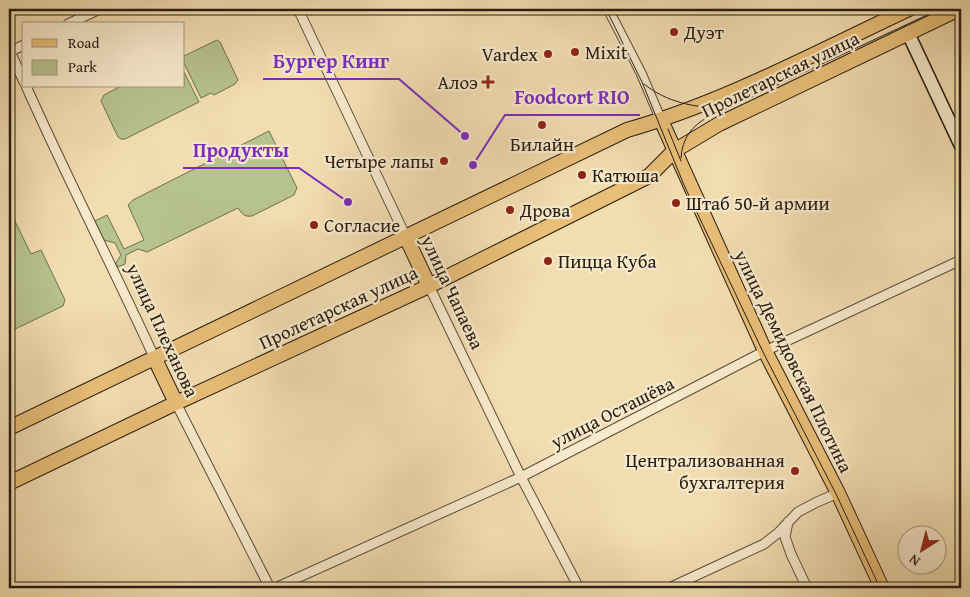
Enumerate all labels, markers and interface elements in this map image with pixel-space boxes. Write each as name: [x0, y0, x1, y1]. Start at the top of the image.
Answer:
place label: Дуэт: [683, 18, 725, 46]
legend: [22, 22, 185, 88]
street label: Пролетарская улица: [696, 24, 864, 124]
marker: Дуэт: [668, 26, 680, 38]
text: Road: [68, 32, 99, 53]
place label: Mixit: [585, 38, 628, 66]
place label: Vardex: [482, 40, 538, 68]
callout: Бургер Кинг: [263, 44, 399, 79]
text: Бургер Кинг: [273, 46, 389, 75]
marker: Mixit: [569, 46, 581, 58]
marker: Vardex: [542, 48, 554, 60]
text: Park: [68, 56, 97, 77]
place label: Алоэ: [437, 68, 478, 96]
marker: Алоэ: [482, 76, 494, 88]
callout: Foodcort RIO: [505, 80, 640, 115]
text: Foodcort RIO: [514, 82, 630, 111]
marker: Билайн: [536, 119, 548, 131]
place label: Билайн: [510, 130, 574, 158]
callout: Продукты: [183, 133, 299, 168]
text: Продукты: [193, 135, 289, 164]
place label: Четыре лапы: [324, 147, 434, 175]
marker: Четыре лапы: [438, 155, 450, 167]
place label: Катюша: [592, 161, 659, 189]
marker: Катюша: [576, 169, 588, 181]
place label: Штаб 50-й армии: [686, 189, 830, 217]
place label: Дрова: [519, 196, 570, 224]
marker: Штаб 50-й армии: [670, 197, 682, 209]
marker: Дрова: [504, 204, 516, 216]
place label: Согласие: [324, 211, 400, 239]
marker: Согласие: [308, 219, 320, 231]
street label: улица Чапаева: [414, 229, 492, 354]
street label: улица Демидовская Плотина: [727, 244, 860, 477]
place label: Пицца Куба: [558, 247, 657, 275]
marker: Пицца Куба: [542, 255, 554, 267]
street label: улица Плеханова: [119, 258, 206, 402]
street label: Пролетарская улица: [254, 258, 422, 356]
street label: улица Осташёва: [544, 369, 679, 456]
place label: Централизованная бухгалтерия: [626, 446, 785, 496]
marker: Централизованная бухгалтерия: [789, 465, 801, 477]
north arrow: [898, 524, 948, 574]
text: N: [904, 549, 924, 571]

